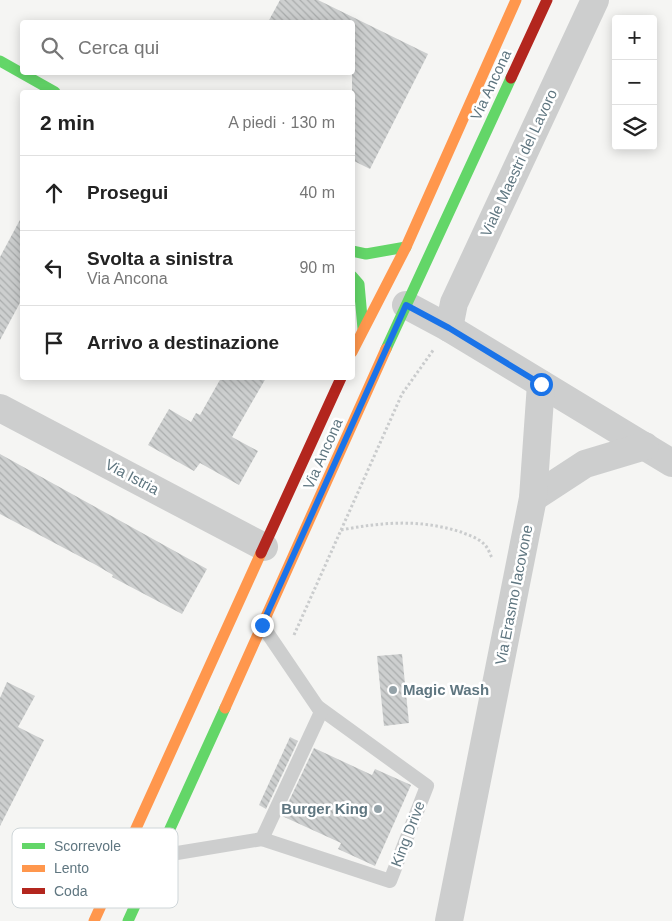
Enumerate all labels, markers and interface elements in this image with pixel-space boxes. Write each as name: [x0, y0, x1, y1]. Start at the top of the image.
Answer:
map controls: [612, 15, 657, 150]
button: +: [612, 15, 657, 60]
search box: [20, 20, 355, 75]
icon: search: [38, 34, 66, 62]
text: Cerca qui: [78, 37, 159, 58]
street label: Via Ancona: [467, 46, 515, 123]
button: −: [612, 60, 657, 105]
street label: Viale Maestri del Lavoro: [477, 86, 560, 239]
button: layers: [612, 105, 657, 150]
text: 2 min: [40, 111, 95, 134]
text: A piedi · 130 m: [228, 114, 335, 131]
icon: ahead: [40, 179, 68, 207]
text: Prosegui: [87, 182, 168, 203]
text: 40 m: [299, 184, 335, 201]
text: Svolta a sinistra: [87, 248, 233, 269]
icon: left: [40, 254, 68, 282]
text: 90 m: [299, 259, 335, 276]
text: Via Ancona: [87, 270, 168, 287]
icon: arrive: [40, 329, 68, 357]
text: Arrivo a destinazione: [87, 332, 279, 353]
route start: [530, 373, 553, 396]
street label: Via Ancona: [299, 415, 346, 492]
street label: Via Istria: [103, 455, 162, 498]
street label: Via Erasmo Iacovone: [492, 523, 535, 666]
route end: [251, 614, 274, 637]
place label: Magic Wash: [403, 681, 489, 698]
marker: Magic Wash: [387, 684, 399, 696]
street label: King Drive: [387, 798, 428, 869]
place label: Burger King: [281, 800, 368, 817]
marker: Burger King: [372, 803, 384, 815]
legend: [12, 828, 178, 908]
text: Scorrevole: [54, 838, 121, 854]
text: Lento: [54, 860, 89, 876]
text: Coda: [54, 883, 88, 899]

